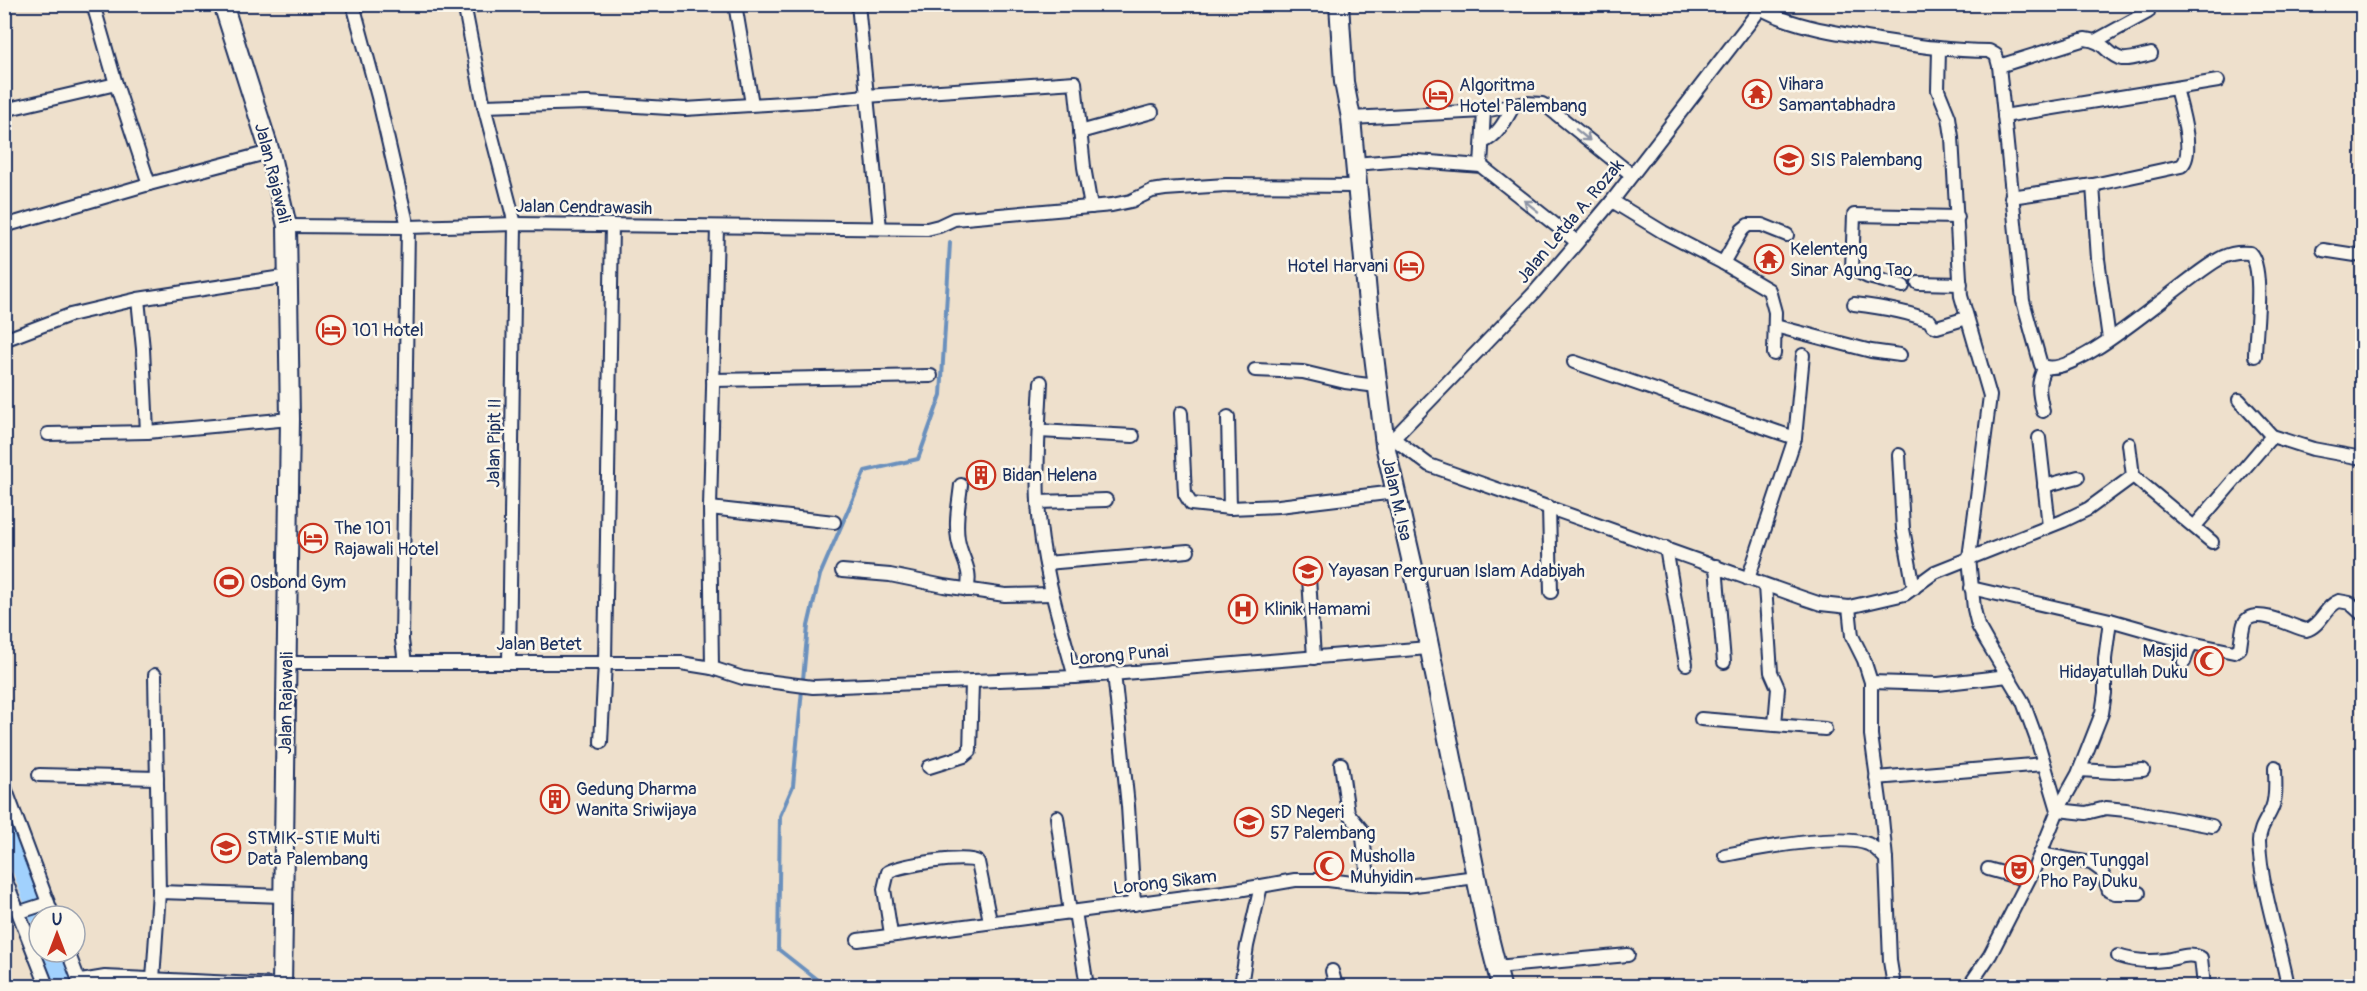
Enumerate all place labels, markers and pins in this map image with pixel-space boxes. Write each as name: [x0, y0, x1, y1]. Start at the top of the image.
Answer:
place label: Vihara Samantabhadra: [1778, 73, 1896, 117]
place label: Algoritma Hotel Palembang: [1459, 74, 1587, 118]
temple icon: Vihara Samantabhadra: [1741, 78, 1773, 110]
hotel icon: Algoritma Hotel Palembang: [1422, 79, 1454, 111]
school or university icon: SIS Palembang: [1773, 144, 1805, 176]
place label: SIS Palembang: [1810, 149, 1922, 172]
place label: Kelenteng Sinar Agung Tao: [1790, 238, 1913, 282]
temple icon: Kelenteng Sinar Agung Tao: [1753, 243, 1785, 275]
hotel icon: Hotel Harvani: [1393, 250, 1425, 282]
place label: Hotel Harvani: [1287, 255, 1388, 278]
hotel icon: 101 Hotel: [315, 314, 347, 346]
place label: 101 Hotel: [352, 319, 424, 342]
building icon: Bidan Helena: [965, 459, 997, 491]
place label: Bidan Helena: [1002, 464, 1097, 487]
place label: The 101 Rajawali Hotel: [334, 517, 439, 561]
hotel icon: The 101 Rajawali Hotel: [297, 522, 329, 554]
school or university icon: Yayasan Perguruan Islam Adabiyah: [1292, 555, 1324, 587]
place label: Yayasan Perguruan Islam Adabiyah: [1328, 560, 1585, 583]
sports icon: Osbond Gym: [213, 566, 245, 598]
place label: Osbond Gym: [250, 571, 346, 594]
hospital icon: Klinik Hamami: [1227, 593, 1259, 625]
place label: Klinik Hamami: [1264, 598, 1370, 621]
place label: Masjid Hidayatullah Duku: [2059, 640, 2188, 684]
mosque icon: Masjid Hidayatullah Duku: [2193, 645, 2225, 677]
place label: Gedung Dharma Wanita Sriwijaya: [576, 778, 697, 822]
building icon: Gedung Dharma Wanita Sriwijaya: [539, 783, 571, 815]
place label: SD Negeri 57 Palembang: [1270, 801, 1376, 845]
school or university icon: SD Negeri 57 Palembang: [1233, 806, 1265, 838]
place label: STMIK-STIE Multi Data Palembang: [247, 827, 380, 871]
school or university icon: STMIK-STIE Multi Data Palembang: [210, 832, 242, 864]
place label: Musholla Muhyidin: [1350, 845, 1415, 889]
place label: Orgen Tunggal Pho Pay Duku: [2040, 849, 2149, 893]
mosque icon: Musholla Muhyidin: [1313, 850, 1345, 882]
theatre icon: Orgen Tunggal Pho Pay Duku: [2003, 854, 2035, 886]

